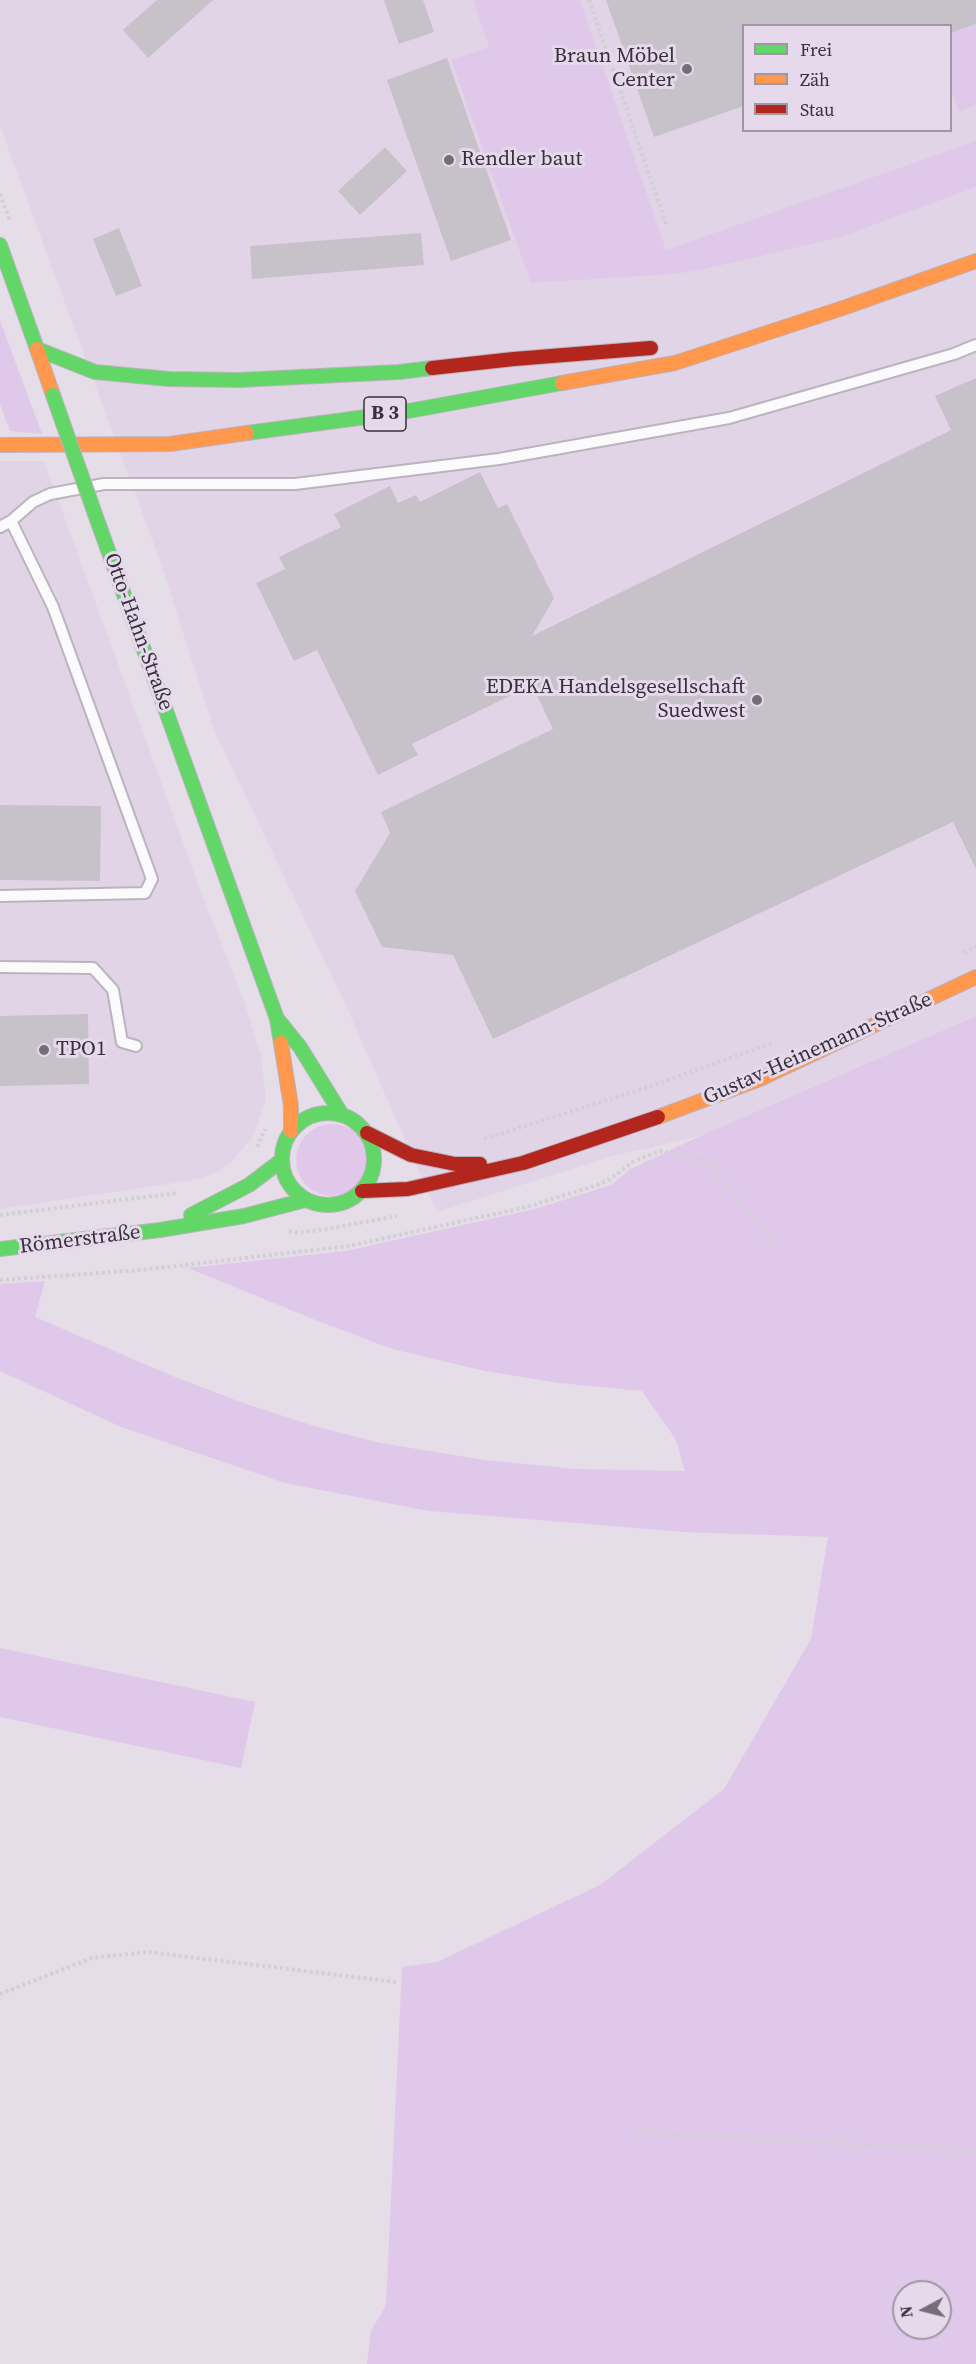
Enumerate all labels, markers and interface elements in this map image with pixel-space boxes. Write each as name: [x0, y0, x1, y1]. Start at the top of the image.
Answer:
legend: [742, 24, 952, 132]
text: Frei: [800, 37, 832, 62]
place label: Braun Möbel Center: [554, 44, 675, 94]
marker: Braun Möbel Center: [680, 62, 694, 76]
text: Zäh: [800, 67, 830, 92]
text: Stau: [800, 97, 835, 122]
place label: Rendler baut: [461, 147, 582, 173]
marker: Rendler baut: [442, 153, 456, 167]
road number: B 3: [364, 397, 406, 431]
street label: Otto-Hahn-Straße: [98, 550, 178, 714]
place label: EDEKA Handelsgesellschaft Suedwest: [486, 675, 745, 725]
marker: EDEKA Handelsgesellschaft Suedwest: [750, 693, 764, 707]
street label: Gustav-Heinemann-Straße: [700, 987, 936, 1111]
place label: TPO1: [56, 1037, 106, 1063]
marker: TPO1: [37, 1043, 51, 1057]
street label: Römerstraße: [18, 1220, 142, 1260]
north arrow: [892, 2280, 952, 2340]
text: N: [894, 2305, 918, 2319]

